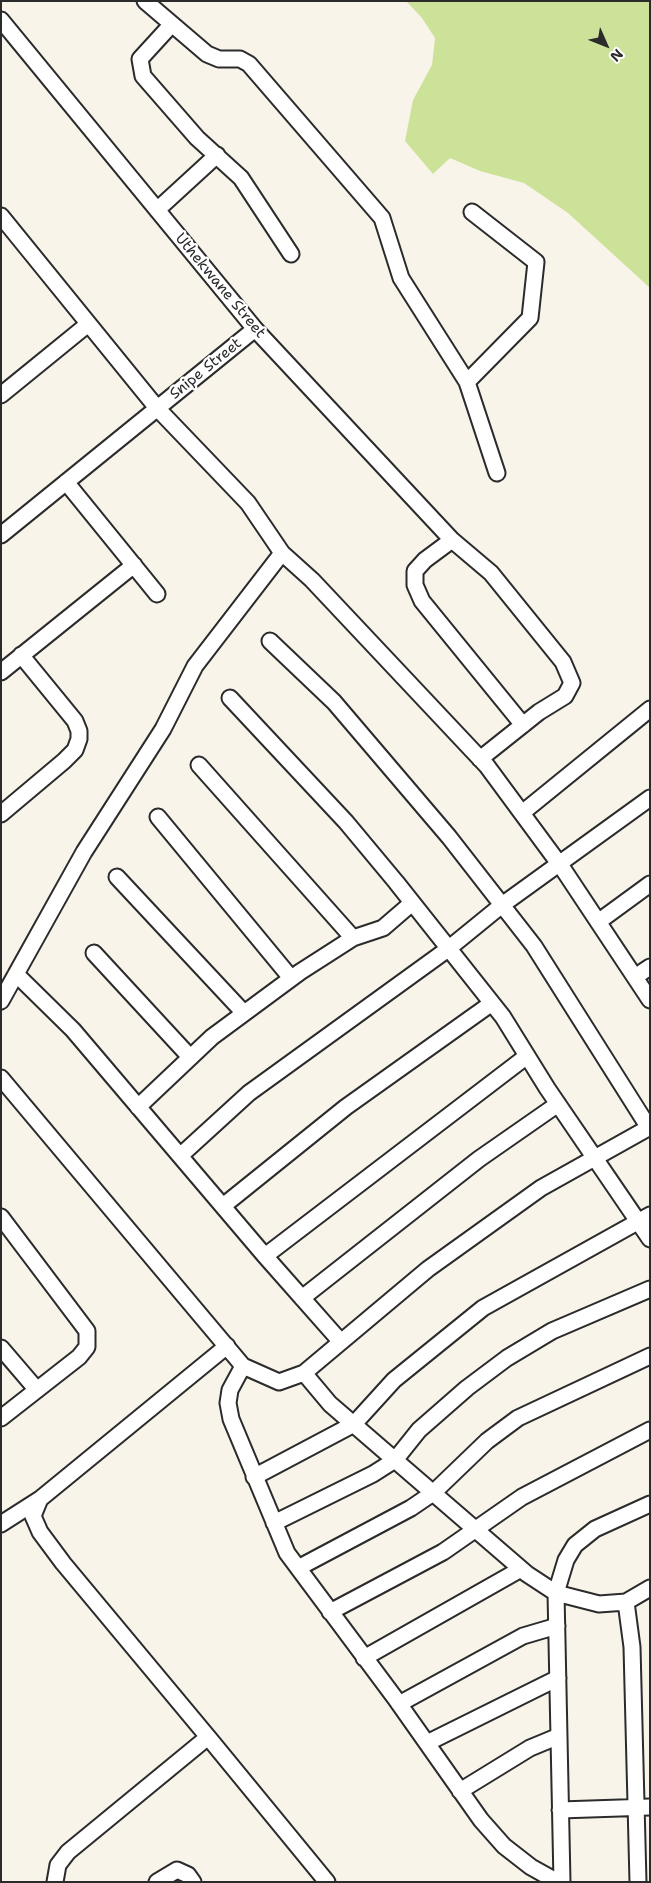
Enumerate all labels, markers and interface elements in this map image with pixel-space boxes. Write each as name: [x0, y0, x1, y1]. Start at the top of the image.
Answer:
north arrow: [581, 20, 631, 70]
text: N: [606, 45, 627, 66]
street label: Uthekwane Street: [171, 230, 269, 342]
street label: Snipe Street: [166, 334, 246, 404]

